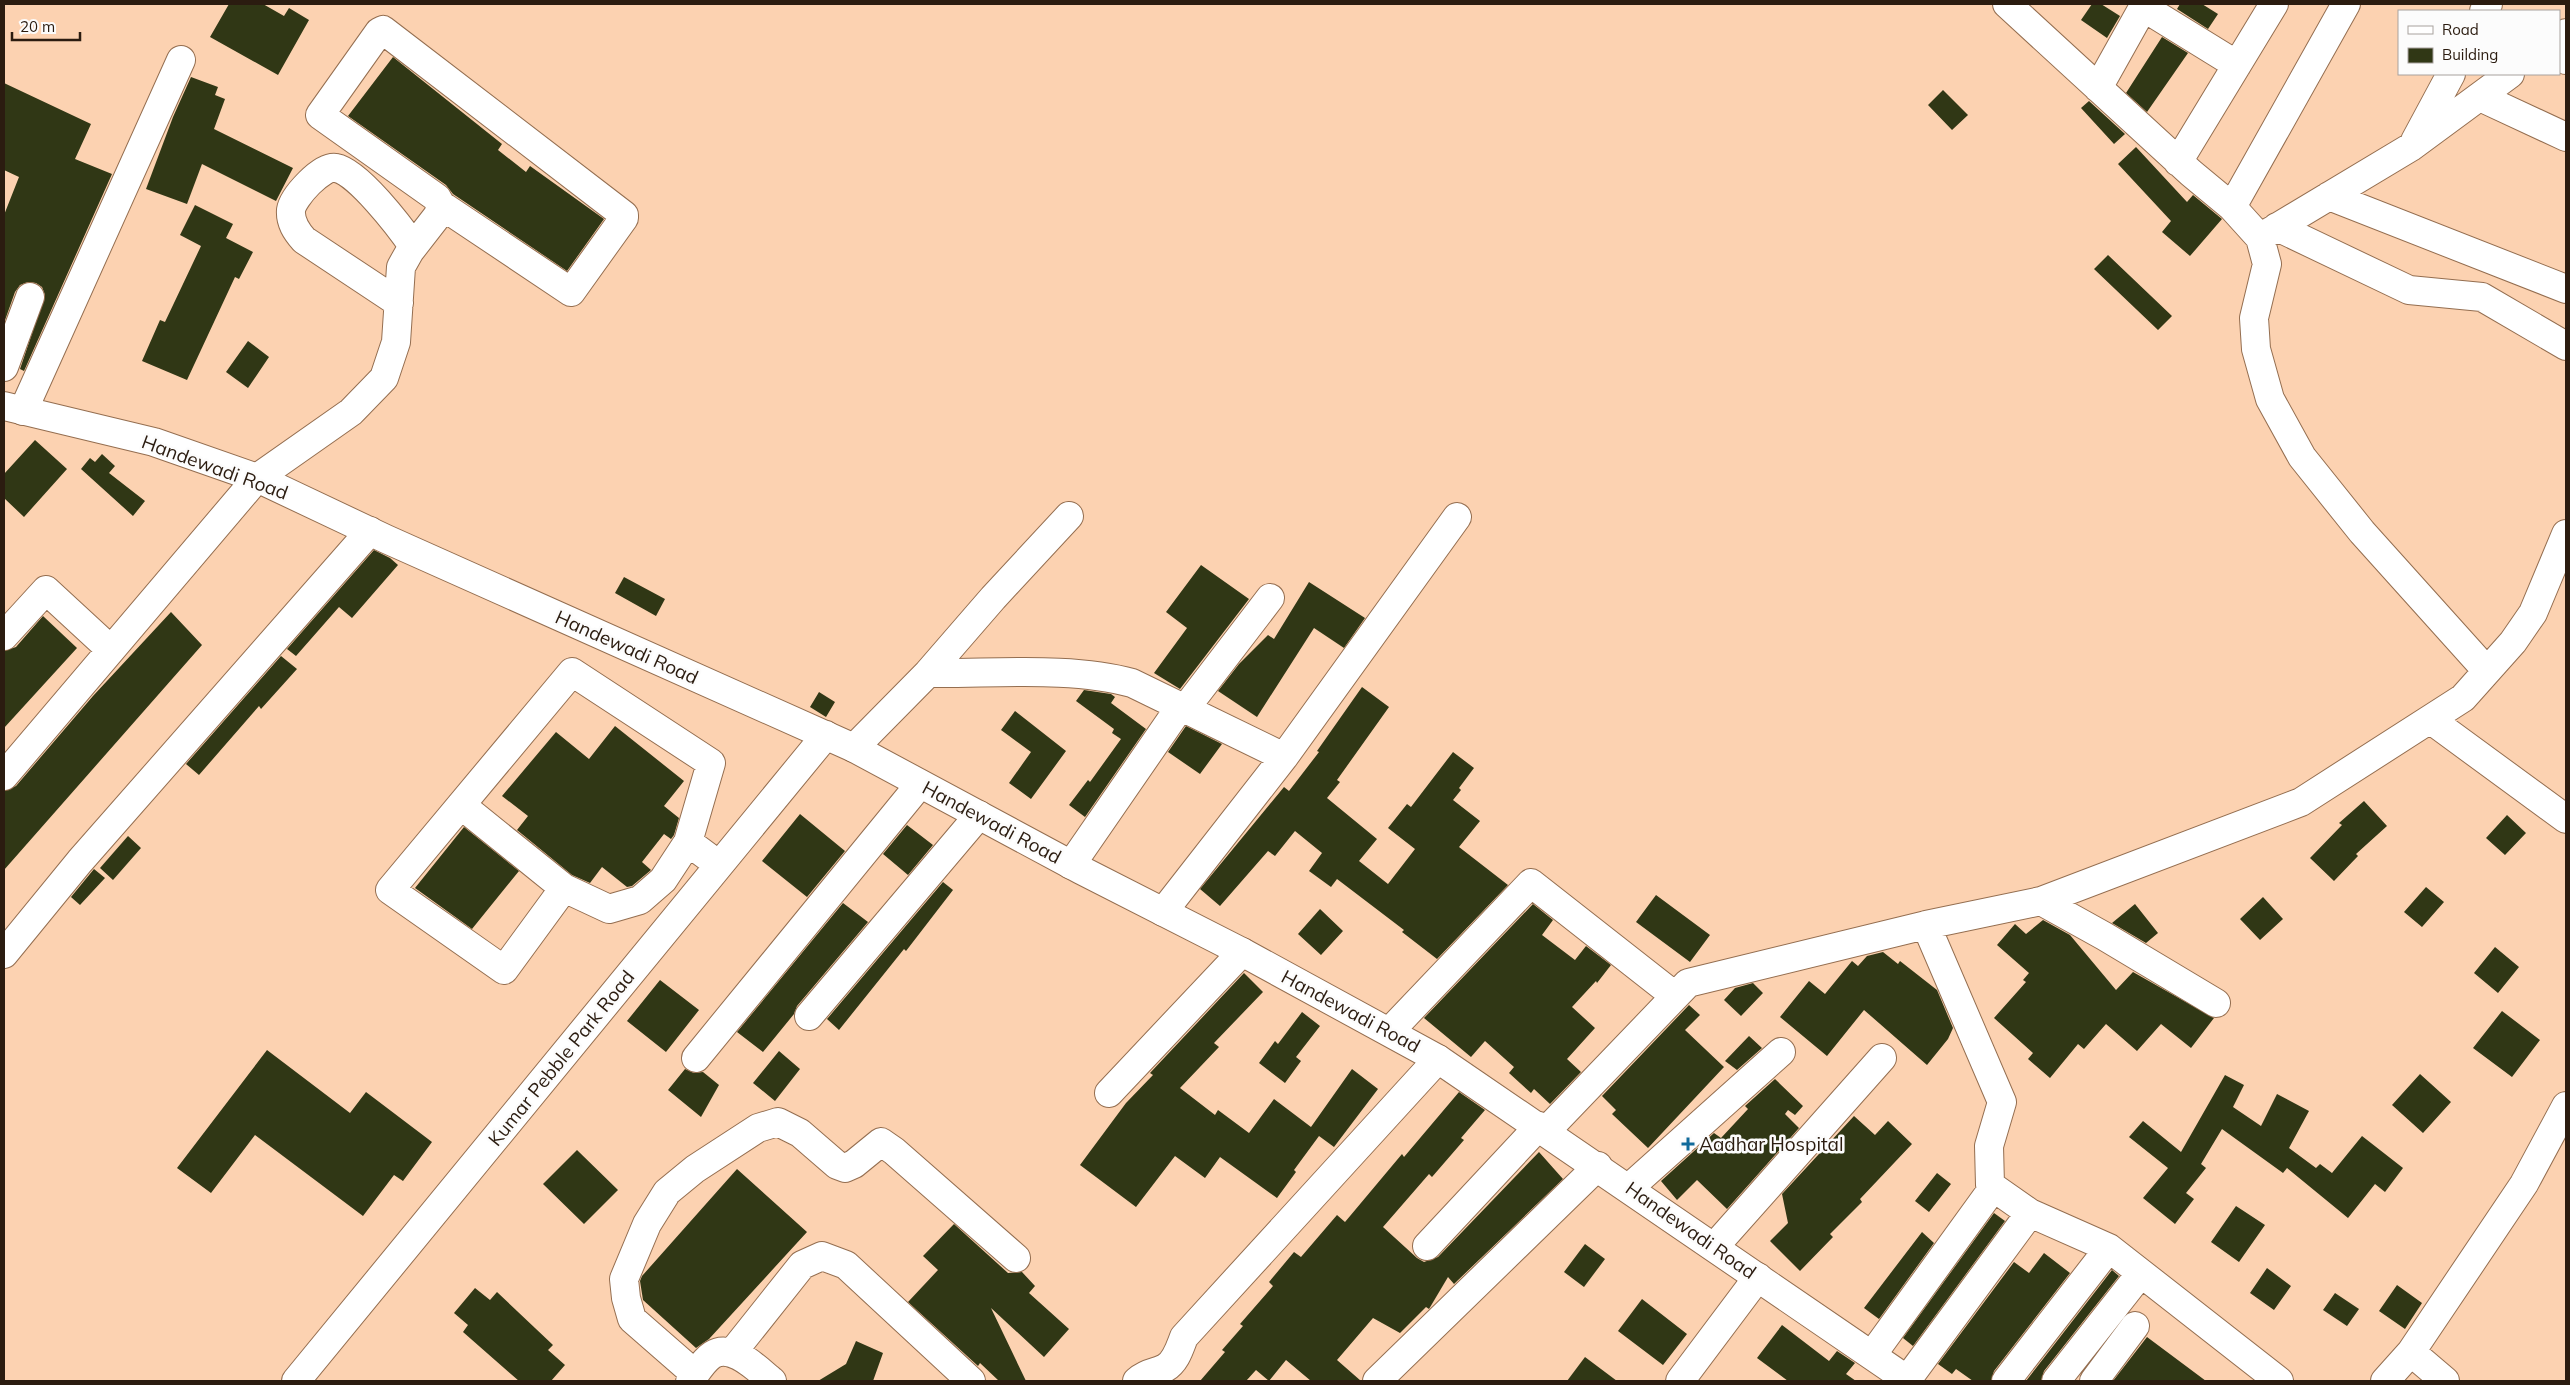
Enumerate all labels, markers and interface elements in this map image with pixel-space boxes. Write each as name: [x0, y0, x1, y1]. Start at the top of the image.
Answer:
scale bar: [12, 10, 80, 42]
legend: [2398, 10, 2560, 75]
text: 20 m: [20, 17, 55, 36]
text: Road: [2442, 20, 2479, 39]
text: Building: [2442, 45, 2498, 64]
street label: Handewadi Road: [139, 429, 291, 505]
street label: Handewadi Road: [552, 605, 702, 689]
street label: Handewadi Road: [918, 775, 1066, 869]
street label: Handewadi Road: [1277, 964, 1425, 1058]
street label: Kumar Pebble Park Road: [483, 965, 639, 1151]
place label: Aadhar Hospital: [1699, 1132, 1843, 1156]
marker: Aadhar Hospital: [1681, 1137, 1695, 1151]
street label: Handewadi Road: [1621, 1176, 1761, 1284]

